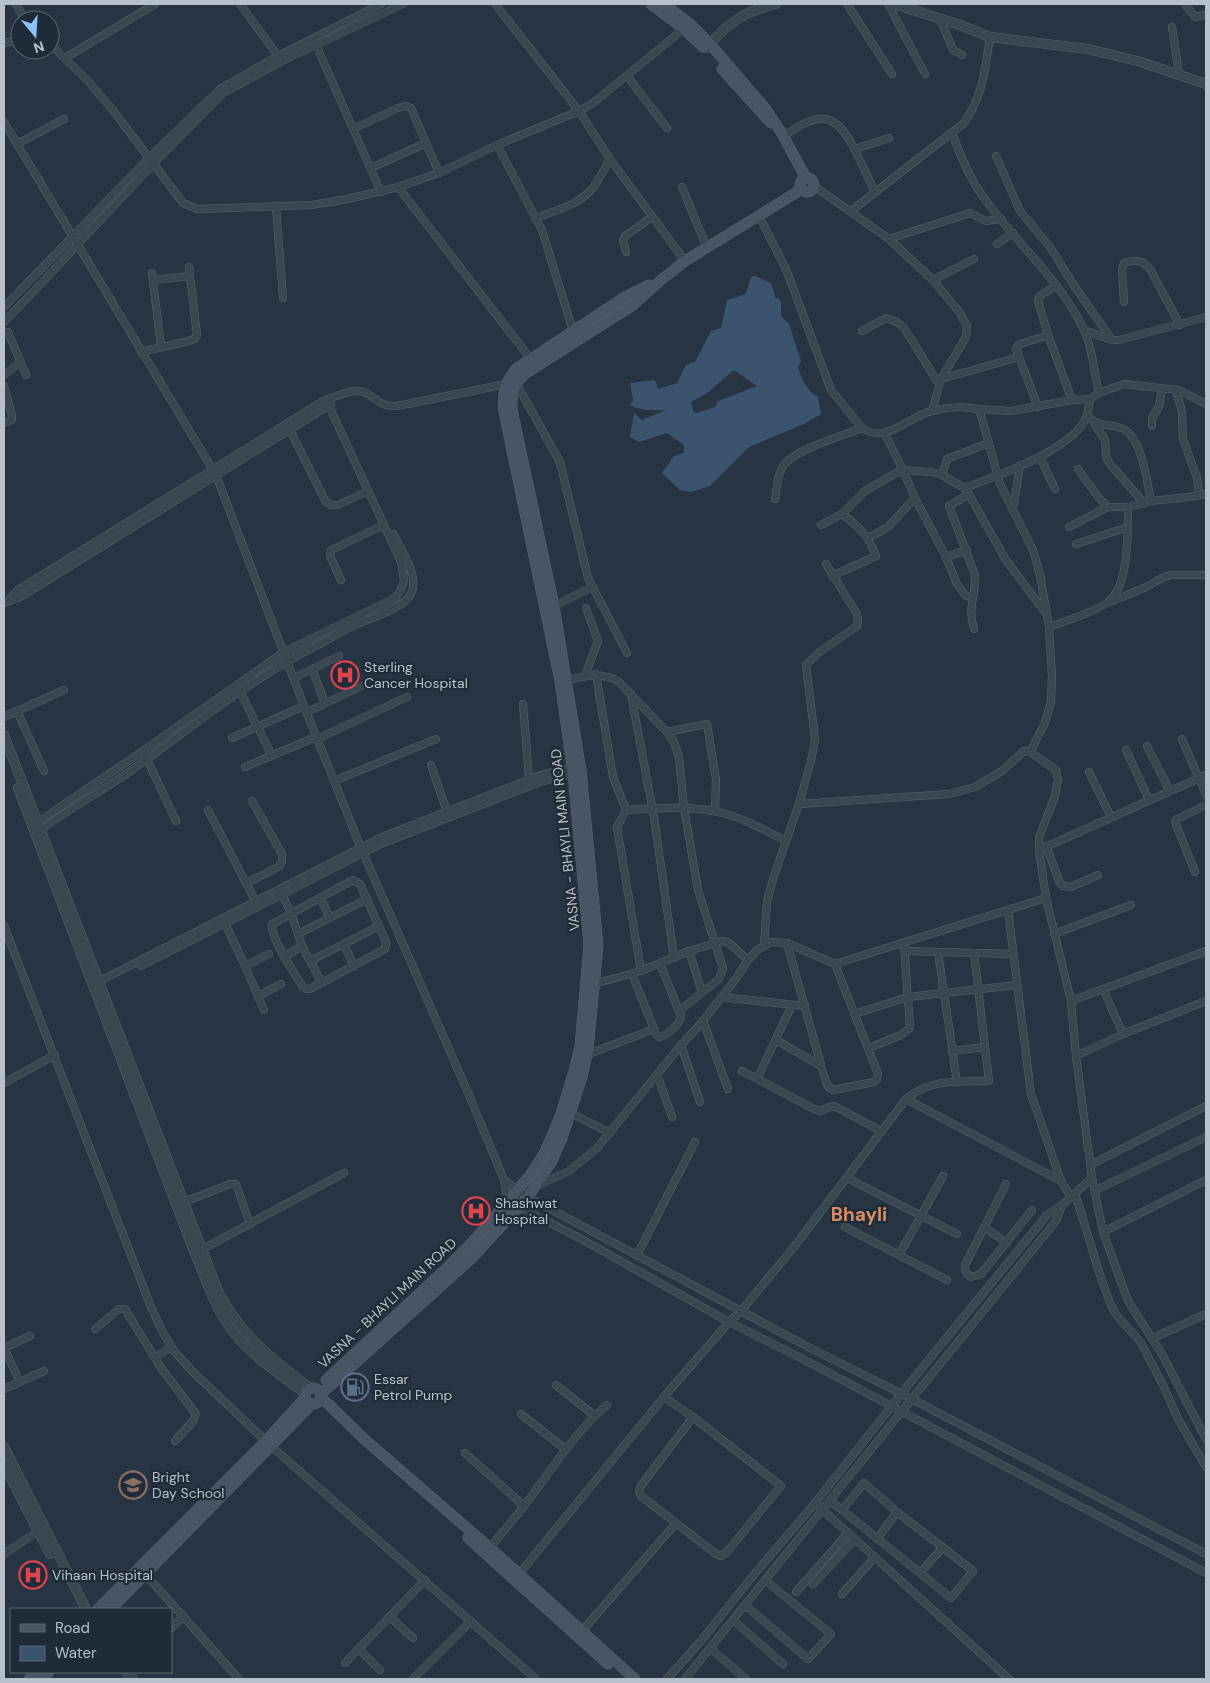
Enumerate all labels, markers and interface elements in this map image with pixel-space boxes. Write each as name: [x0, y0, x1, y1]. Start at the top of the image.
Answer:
north arrow: [10, 10, 60, 60]
text: N: [31, 37, 47, 58]
place label: Sterling Cancer Hospital: [364, 658, 468, 692]
hospital icon: Sterling Cancer Hospital: [330, 660, 360, 690]
street label: VASNA - BHAYLI MAIN ROAD: [546, 748, 584, 932]
place label: Shashwat Hospital: [495, 1194, 557, 1228]
hospital icon: Shashwat Hospital: [461, 1196, 491, 1226]
district label: Bhayli: [831, 1202, 887, 1227]
street label: VASNA - BHAYLI MAIN ROAD: [314, 1234, 460, 1372]
place label: Essar Petrol Pump: [374, 1370, 453, 1404]
fuel station icon: Essar Petrol Pump: [340, 1372, 370, 1402]
place label: Bright Day School: [152, 1468, 224, 1502]
school or university icon: Bright Day School: [118, 1470, 148, 1500]
hospital icon: Vihaan Hospital: [18, 1560, 48, 1590]
place label: Vihaan Hospital: [52, 1566, 153, 1584]
legend: [10, 1608, 172, 1673]
text: Road: [55, 1618, 90, 1638]
text: Water: [55, 1643, 97, 1663]

